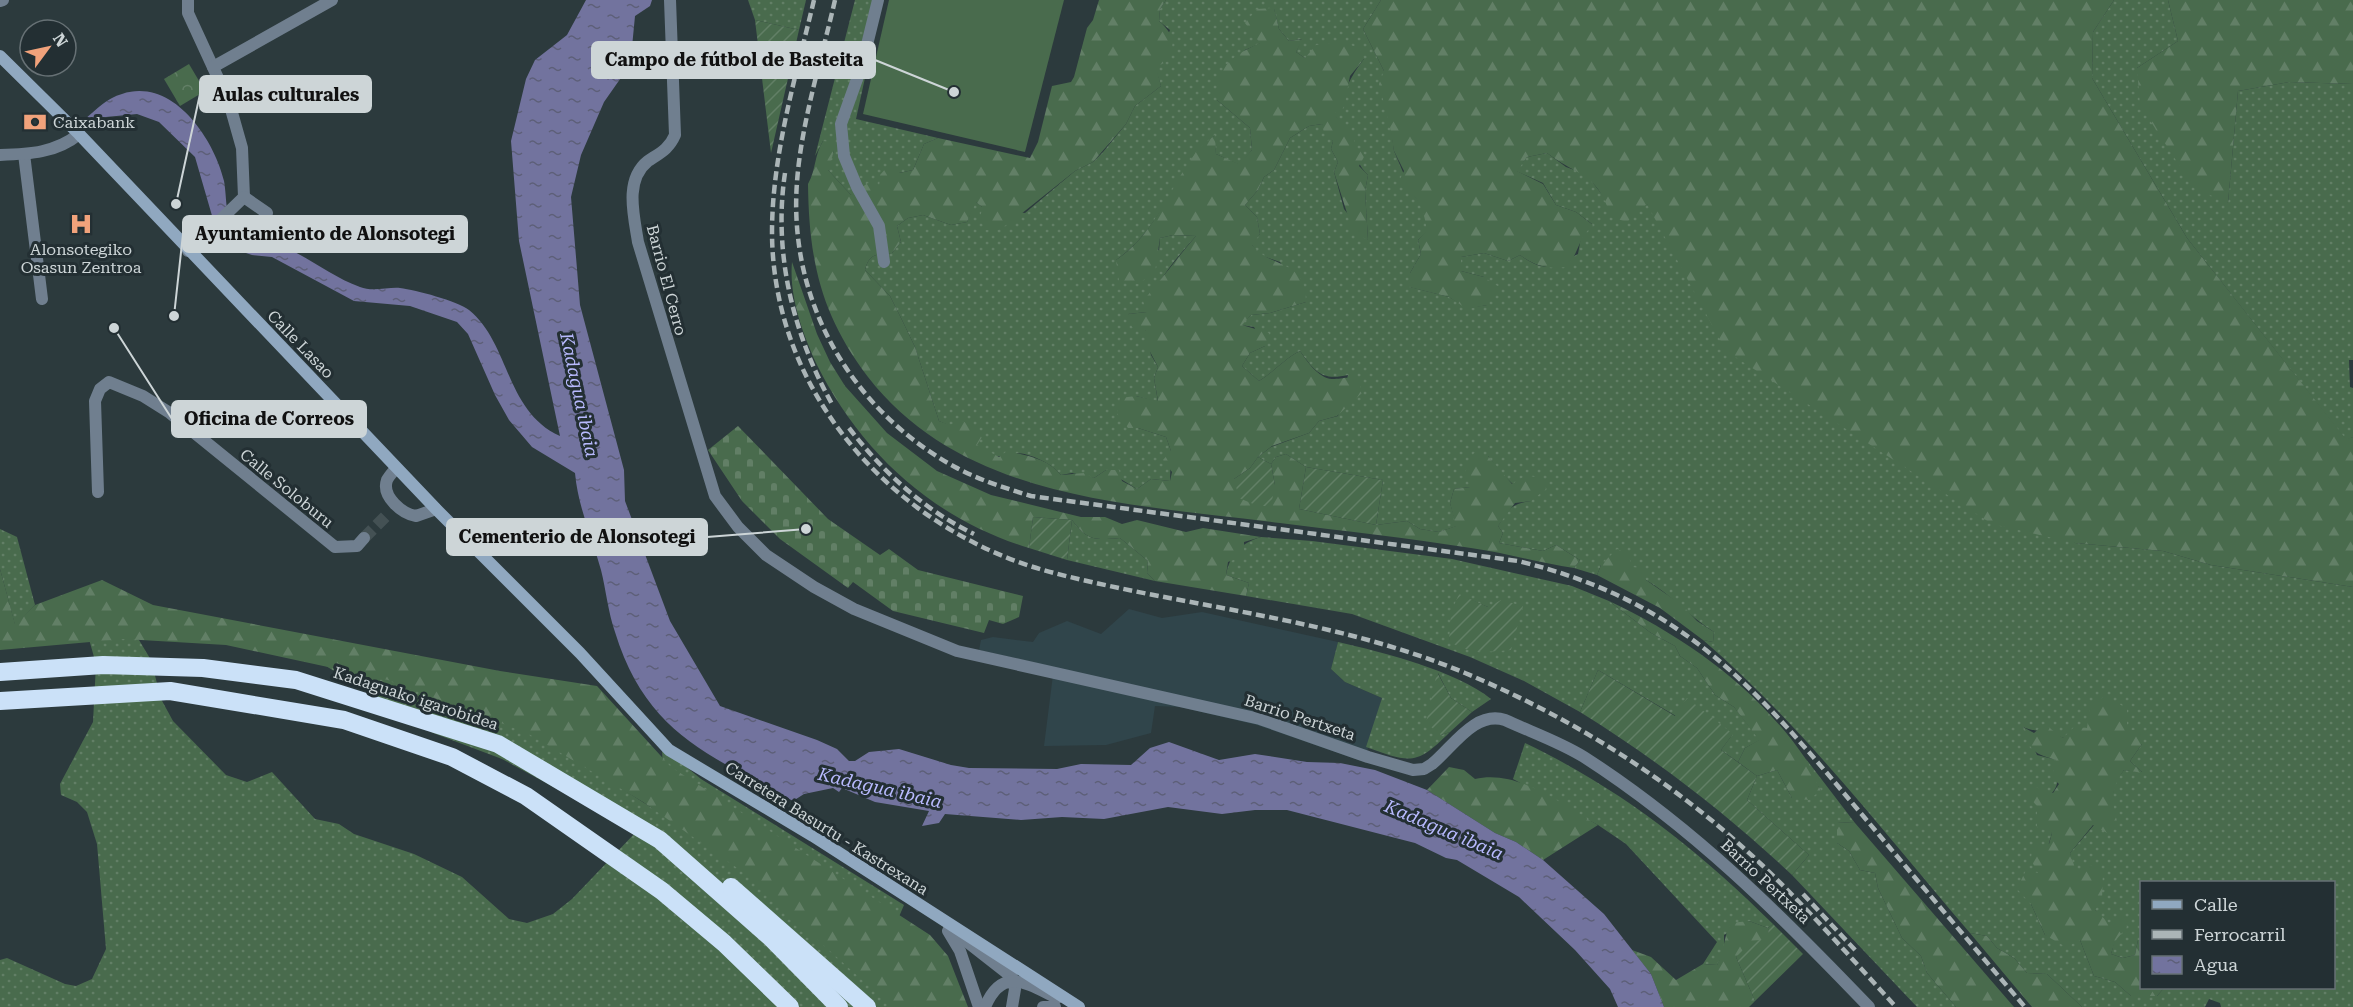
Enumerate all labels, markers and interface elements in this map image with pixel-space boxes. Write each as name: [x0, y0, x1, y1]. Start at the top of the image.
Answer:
north arrow: [18, 18, 78, 78]
text: N: [49, 30, 71, 50]
callout: Campo de fútbol de Basteita: [592, 42, 875, 78]
text: Campo de fútbol de Basteita: [605, 49, 864, 70]
callout: Aulas culturales: [200, 76, 371, 112]
text: Aulas culturales: [213, 84, 359, 105]
bank icon: Caixabank: [22, 109, 48, 135]
place label: Caixabank: [53, 113, 135, 132]
hospital icon: Alonsotegiko Osasun Zentroa: [68, 211, 94, 237]
callout: Ayuntamiento de Alonsotegi: [183, 216, 467, 252]
text: Ayuntamiento de Alonsotegi: [195, 223, 455, 244]
street label: Barrio El Cerro: [643, 223, 690, 338]
place label: Alonsotegiko Osasun Zentroa: [21, 240, 142, 277]
street label: Calle Lasao: [263, 306, 338, 383]
water label: Kadagua ibaia: [556, 330, 603, 459]
callout: Oficina de Correos: [172, 401, 366, 437]
text: Oficina de Correos: [184, 408, 354, 429]
street label: Calle Soloburu: [236, 445, 337, 532]
callout: Cementerio de Alonsotegi: [447, 519, 707, 555]
text: Cementerio de Alonsotegi: [459, 526, 695, 547]
street label: Kadaguako igarobidea: [331, 663, 501, 734]
street label: Barrio Pertxeta: [1242, 691, 1358, 744]
street label: Carretera Basurtu - Kastrexana: [722, 758, 932, 899]
water label: Kadagua ibaia: [815, 763, 944, 812]
water label: Kadagua ibaia: [1381, 795, 1507, 864]
street label: Barrio Pertxeta: [1717, 835, 1815, 928]
legend: [2140, 881, 2335, 989]
text: Calle: [2194, 894, 2238, 915]
text: Ferrocarril: [2194, 924, 2286, 945]
text: Agua: [2194, 954, 2238, 975]

